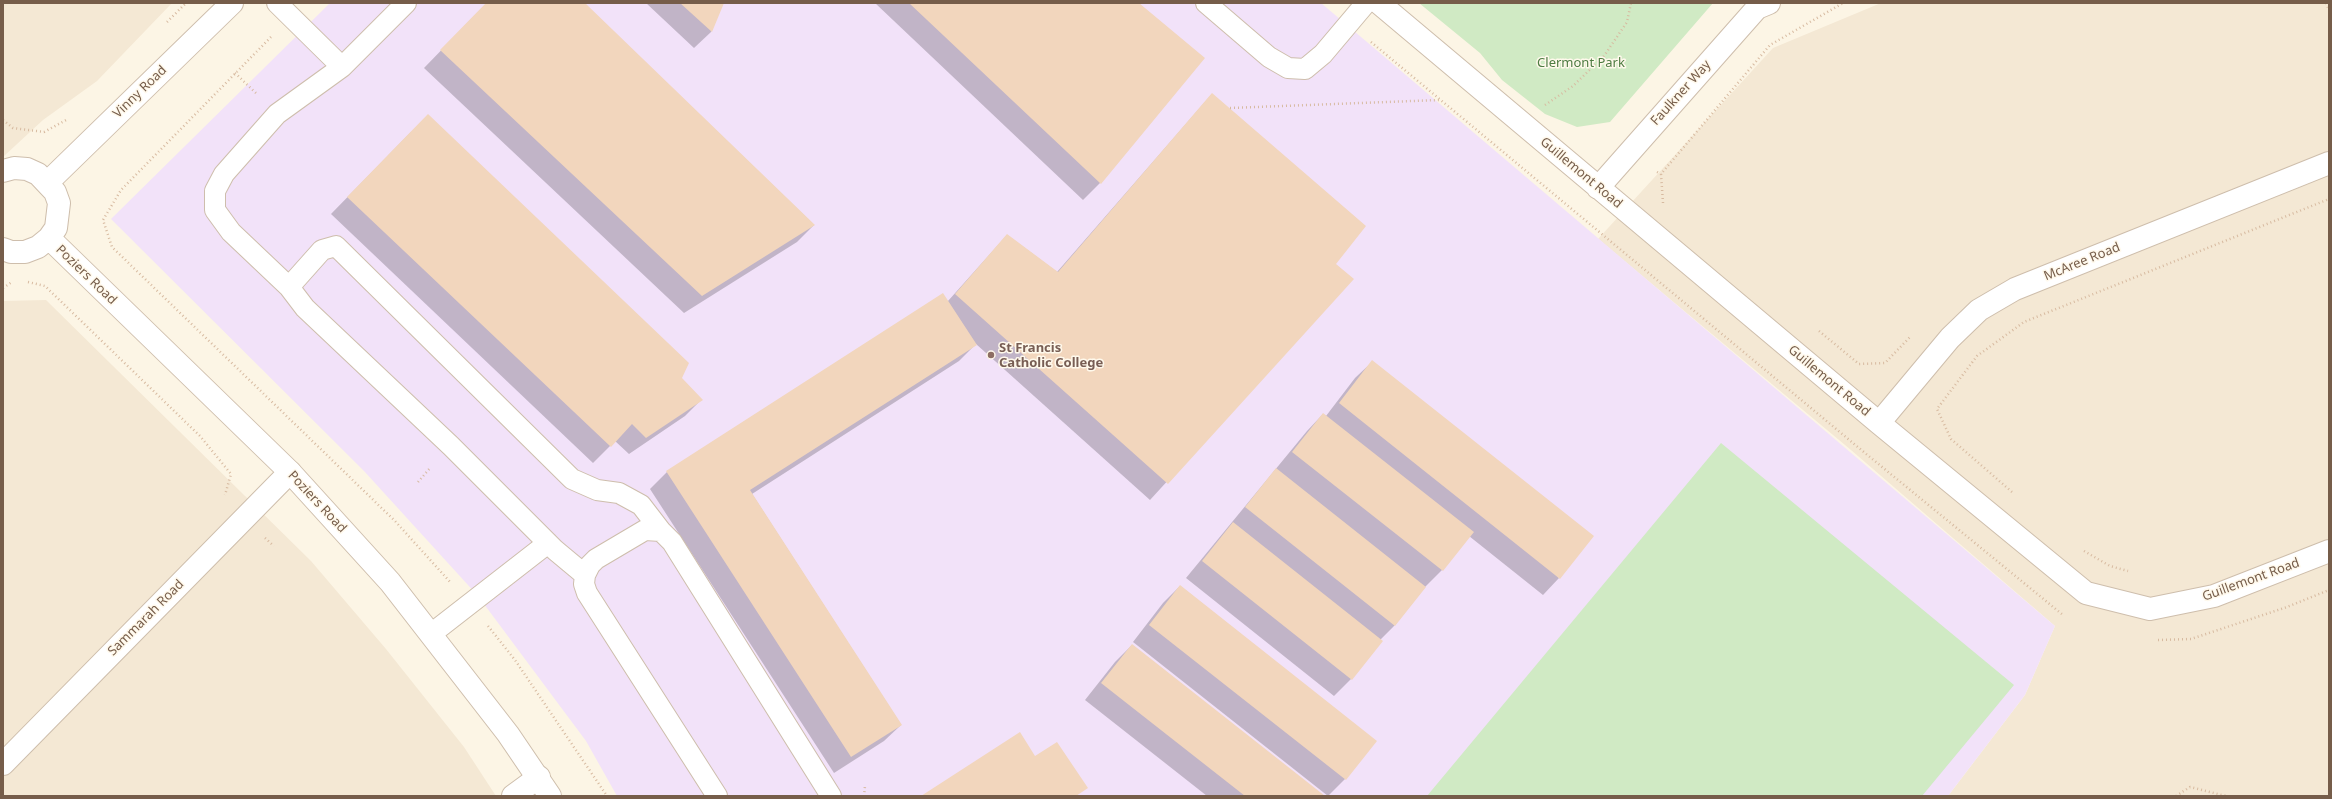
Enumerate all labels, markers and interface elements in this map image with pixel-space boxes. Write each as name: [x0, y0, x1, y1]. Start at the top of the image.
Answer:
park label: Clermont Park: [1537, 55, 1625, 71]
street label: Faulkner Way: [1648, 57, 1714, 129]
street label: Vinny Road: [110, 63, 170, 121]
street label: Guillemont Road: [1537, 134, 1625, 212]
street label: McAree Road: [2042, 240, 2122, 284]
street label: Poziers Road: [52, 242, 120, 308]
place label: St Francis Catholic College: [999, 340, 1103, 371]
street label: Guillemont Road: [1785, 342, 1873, 420]
marker: St Francis Catholic College: [986, 350, 996, 360]
street label: Poziers Road: [284, 468, 350, 536]
street label: Guillemont Road: [2200, 555, 2302, 605]
street label: Sammarah Road: [105, 577, 187, 659]

